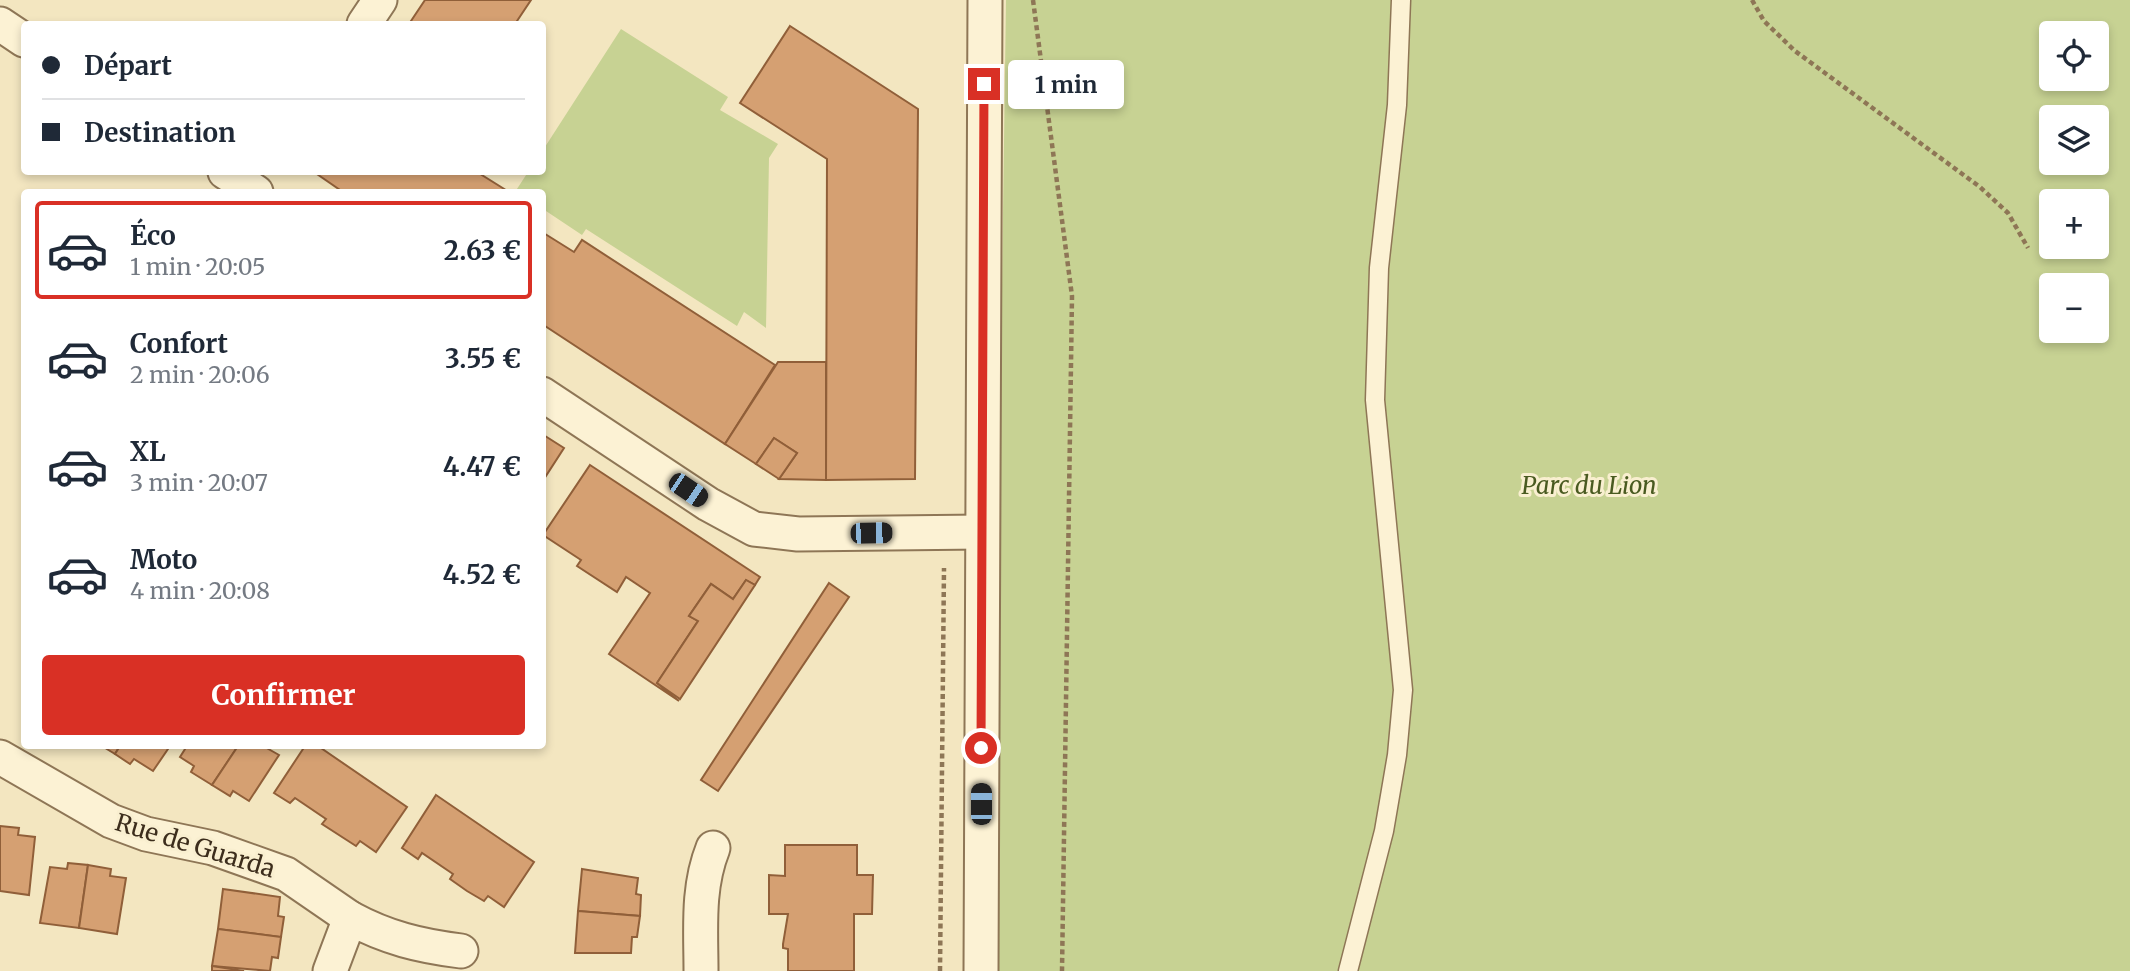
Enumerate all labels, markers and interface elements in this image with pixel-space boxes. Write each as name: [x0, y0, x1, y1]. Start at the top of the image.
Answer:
map controls: [2039, 21, 2109, 343]
button: locate: [2039, 21, 2109, 91]
text: Départ: [84, 49, 172, 82]
callout: 1 min: [1009, 60, 1124, 108]
route end: [968, 68, 1000, 100]
text: 1 min: [1035, 70, 1097, 99]
button: layers: [2039, 105, 2109, 175]
text: Destination: [84, 116, 236, 149]
button: +: [2039, 189, 2109, 259]
icon: car: [46, 219, 109, 282]
text: Éco: [130, 219, 176, 252]
text: 2.63 €: [444, 234, 521, 267]
text: 1 min · 20:05: [130, 252, 266, 281]
button: −: [2039, 273, 2109, 343]
icon: car: [46, 327, 109, 390]
text: Confort: [130, 327, 228, 360]
text: 3.55 €: [445, 342, 521, 375]
text: 2 min · 20:06: [130, 360, 270, 389]
icon: car: [46, 435, 109, 498]
text: XL: [130, 435, 166, 468]
text: 4.47 €: [443, 450, 521, 483]
text: 3 min · 20:07: [130, 468, 268, 497]
car: [665, 470, 712, 510]
park label: Parc du Lion: [1521, 470, 1657, 501]
car: [850, 522, 893, 544]
icon: car: [46, 543, 109, 606]
text: Moto: [130, 543, 197, 576]
text: 4.52 €: [443, 558, 521, 591]
text: 4 min · 20:08: [130, 576, 270, 605]
button: Confirmer: [42, 655, 525, 735]
route start: [965, 732, 997, 764]
car: [971, 783, 992, 825]
street label: Rue de Guarda: [112, 807, 279, 885]

